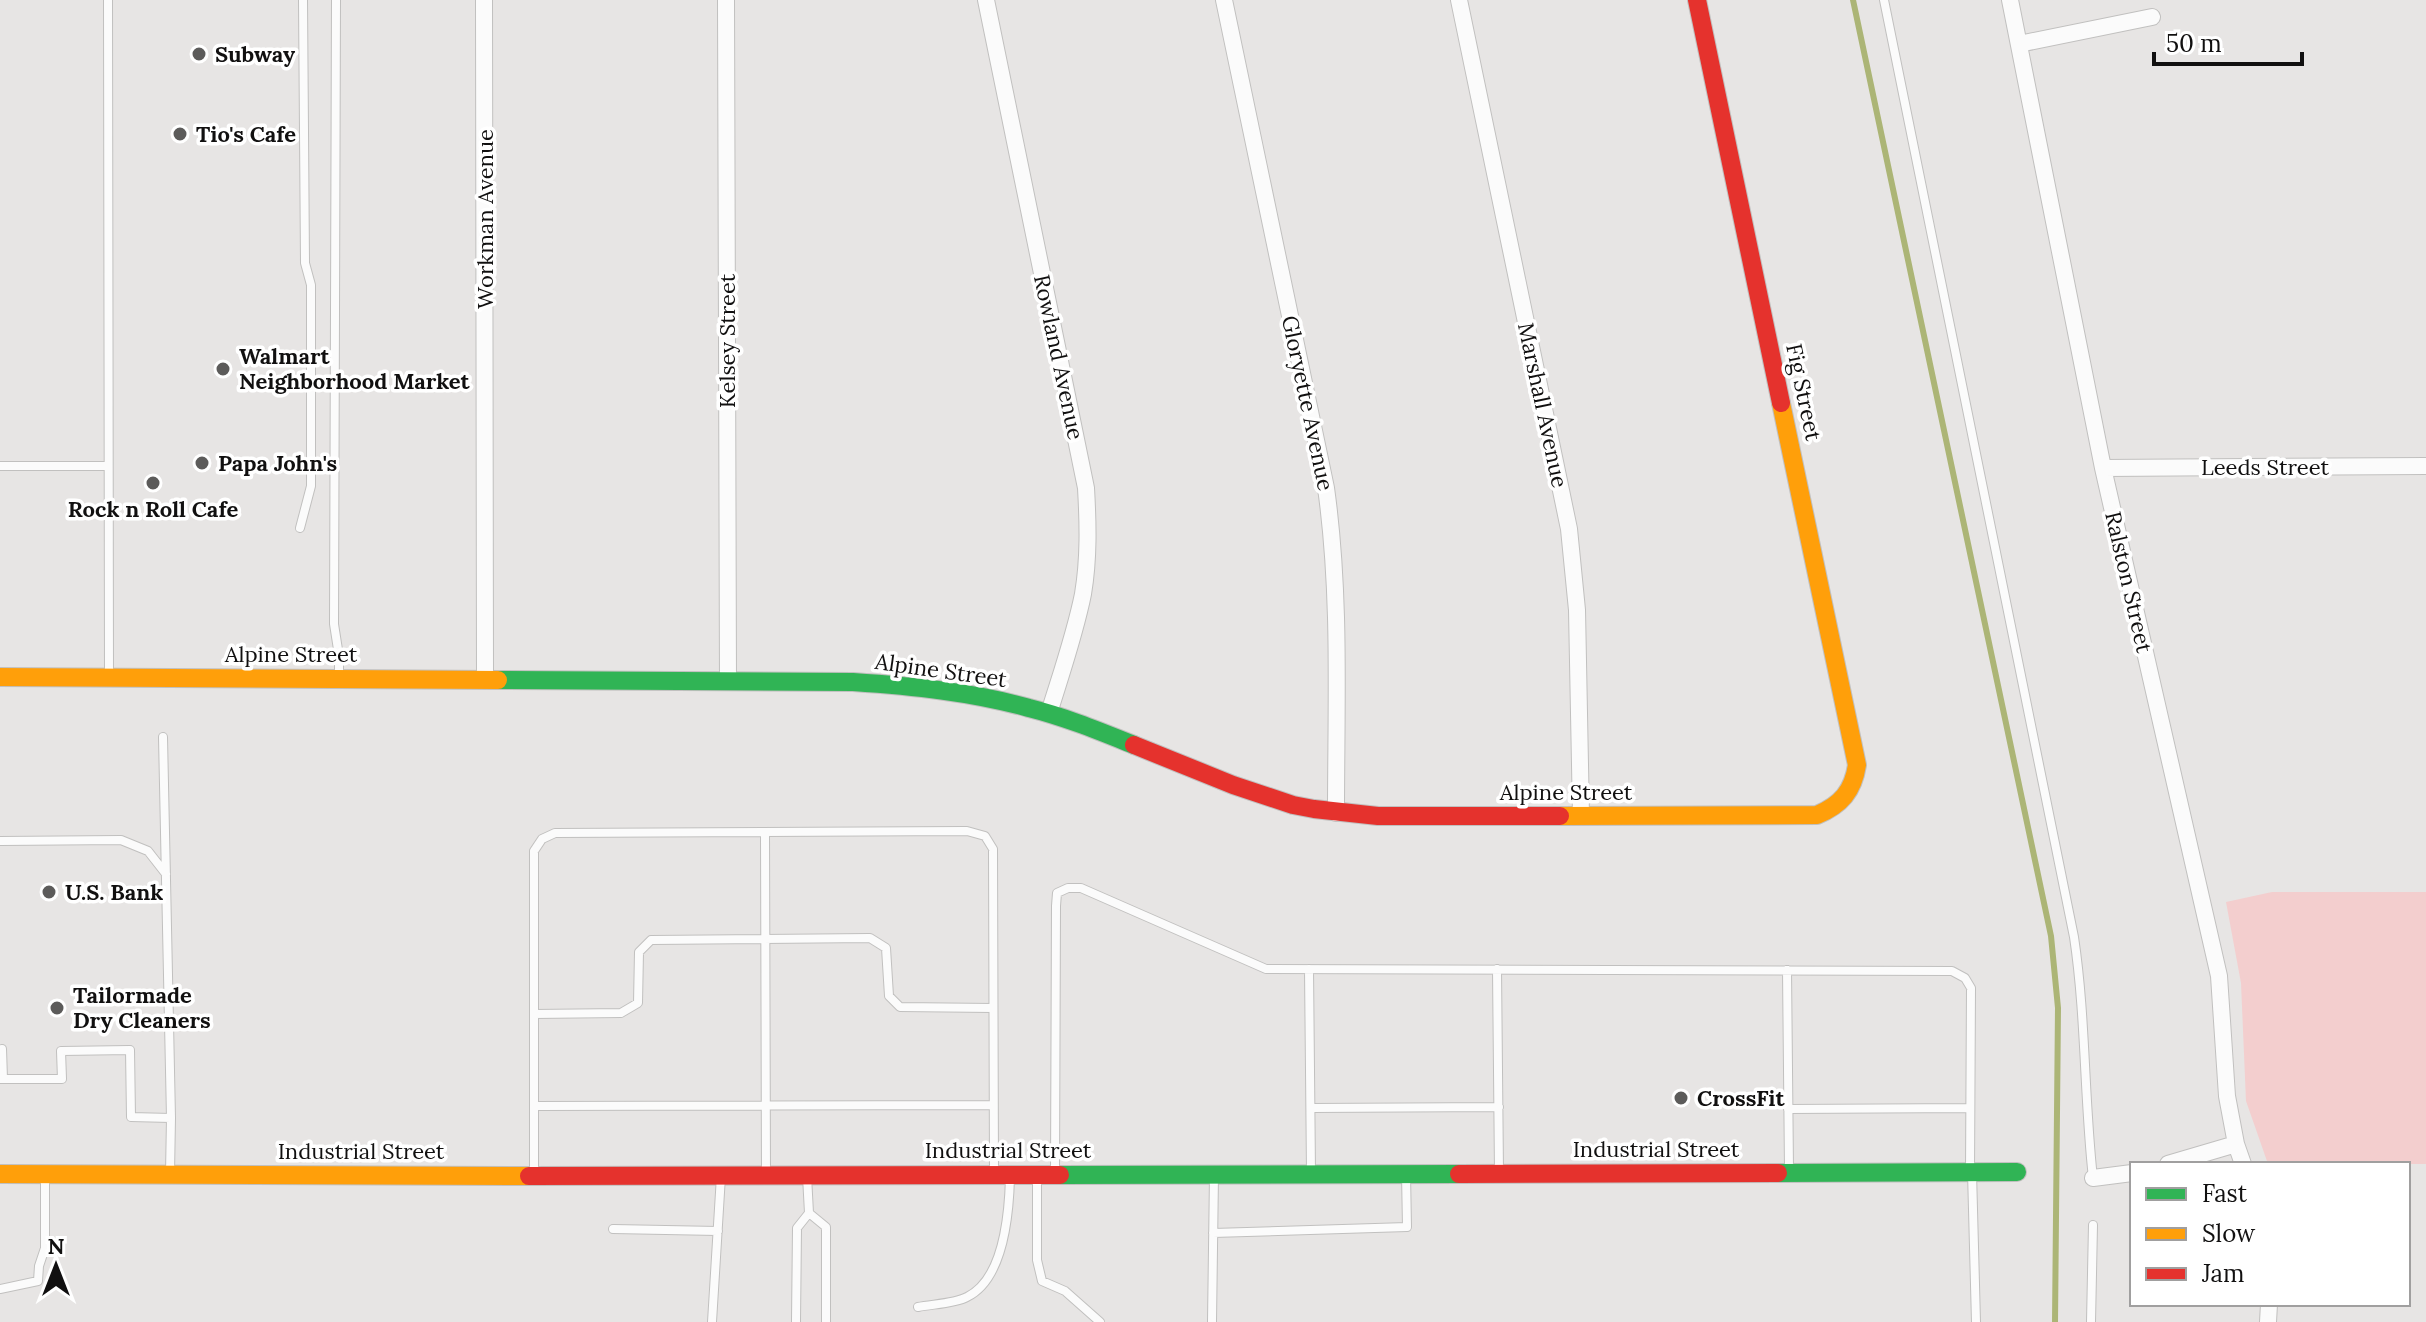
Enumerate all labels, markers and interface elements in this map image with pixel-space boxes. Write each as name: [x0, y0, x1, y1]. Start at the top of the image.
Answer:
scale bar: [2154, 16, 2302, 66]
text: 50 m: [2166, 28, 2222, 59]
place label: Subway: [215, 40, 296, 68]
marker: Subway: [190, 45, 208, 63]
place label: Tio's Cafe: [196, 120, 296, 148]
marker: Tio's Cafe: [171, 125, 189, 143]
street label: Workman Avenue: [471, 129, 499, 309]
street label: Rowland Avenue: [1028, 272, 1090, 442]
street label: Kelsey Street: [713, 273, 741, 408]
street label: Gloryette Avenue: [1276, 313, 1340, 493]
street label: Marshall Avenue: [1512, 320, 1574, 490]
street label: Fig Street: [1780, 341, 1828, 444]
place label: Walmart Neighborhood Market: [239, 342, 471, 395]
marker: Walmart Neighborhood Market: [214, 360, 232, 378]
place label: Papa John's: [218, 449, 337, 477]
street label: Leeds Street: [2201, 453, 2329, 481]
marker: Papa John's: [193, 454, 211, 472]
marker: Rock n Roll Cafe: [144, 474, 162, 492]
place label: Rock n Roll Cafe: [68, 495, 238, 523]
street label: Ralston Street: [2099, 509, 2159, 656]
street label: Alpine Street: [224, 640, 358, 668]
street label: Alpine Street: [872, 647, 1009, 693]
street label: Alpine Street: [1499, 778, 1633, 806]
place label: U.S. Bank: [65, 878, 163, 906]
marker: U.S. Bank: [40, 883, 58, 901]
place label: Tailormade Dry Cleaners: [73, 981, 211, 1034]
marker: Tailormade Dry Cleaners: [48, 999, 66, 1017]
place label: CrossFit: [1697, 1084, 1785, 1112]
marker: CrossFit: [1672, 1089, 1690, 1107]
street label: Industrial Street: [1573, 1135, 1740, 1163]
street label: Industrial Street: [925, 1136, 1092, 1164]
street label: Industrial Street: [278, 1137, 445, 1165]
legend: [2130, 1162, 2410, 1306]
text: Fast: [2202, 1178, 2248, 1209]
text: Slow: [2202, 1218, 2256, 1249]
north arrow: [16, 1226, 96, 1306]
text: N: [47, 1232, 65, 1260]
text: Jam: [2201, 1258, 2244, 1289]

